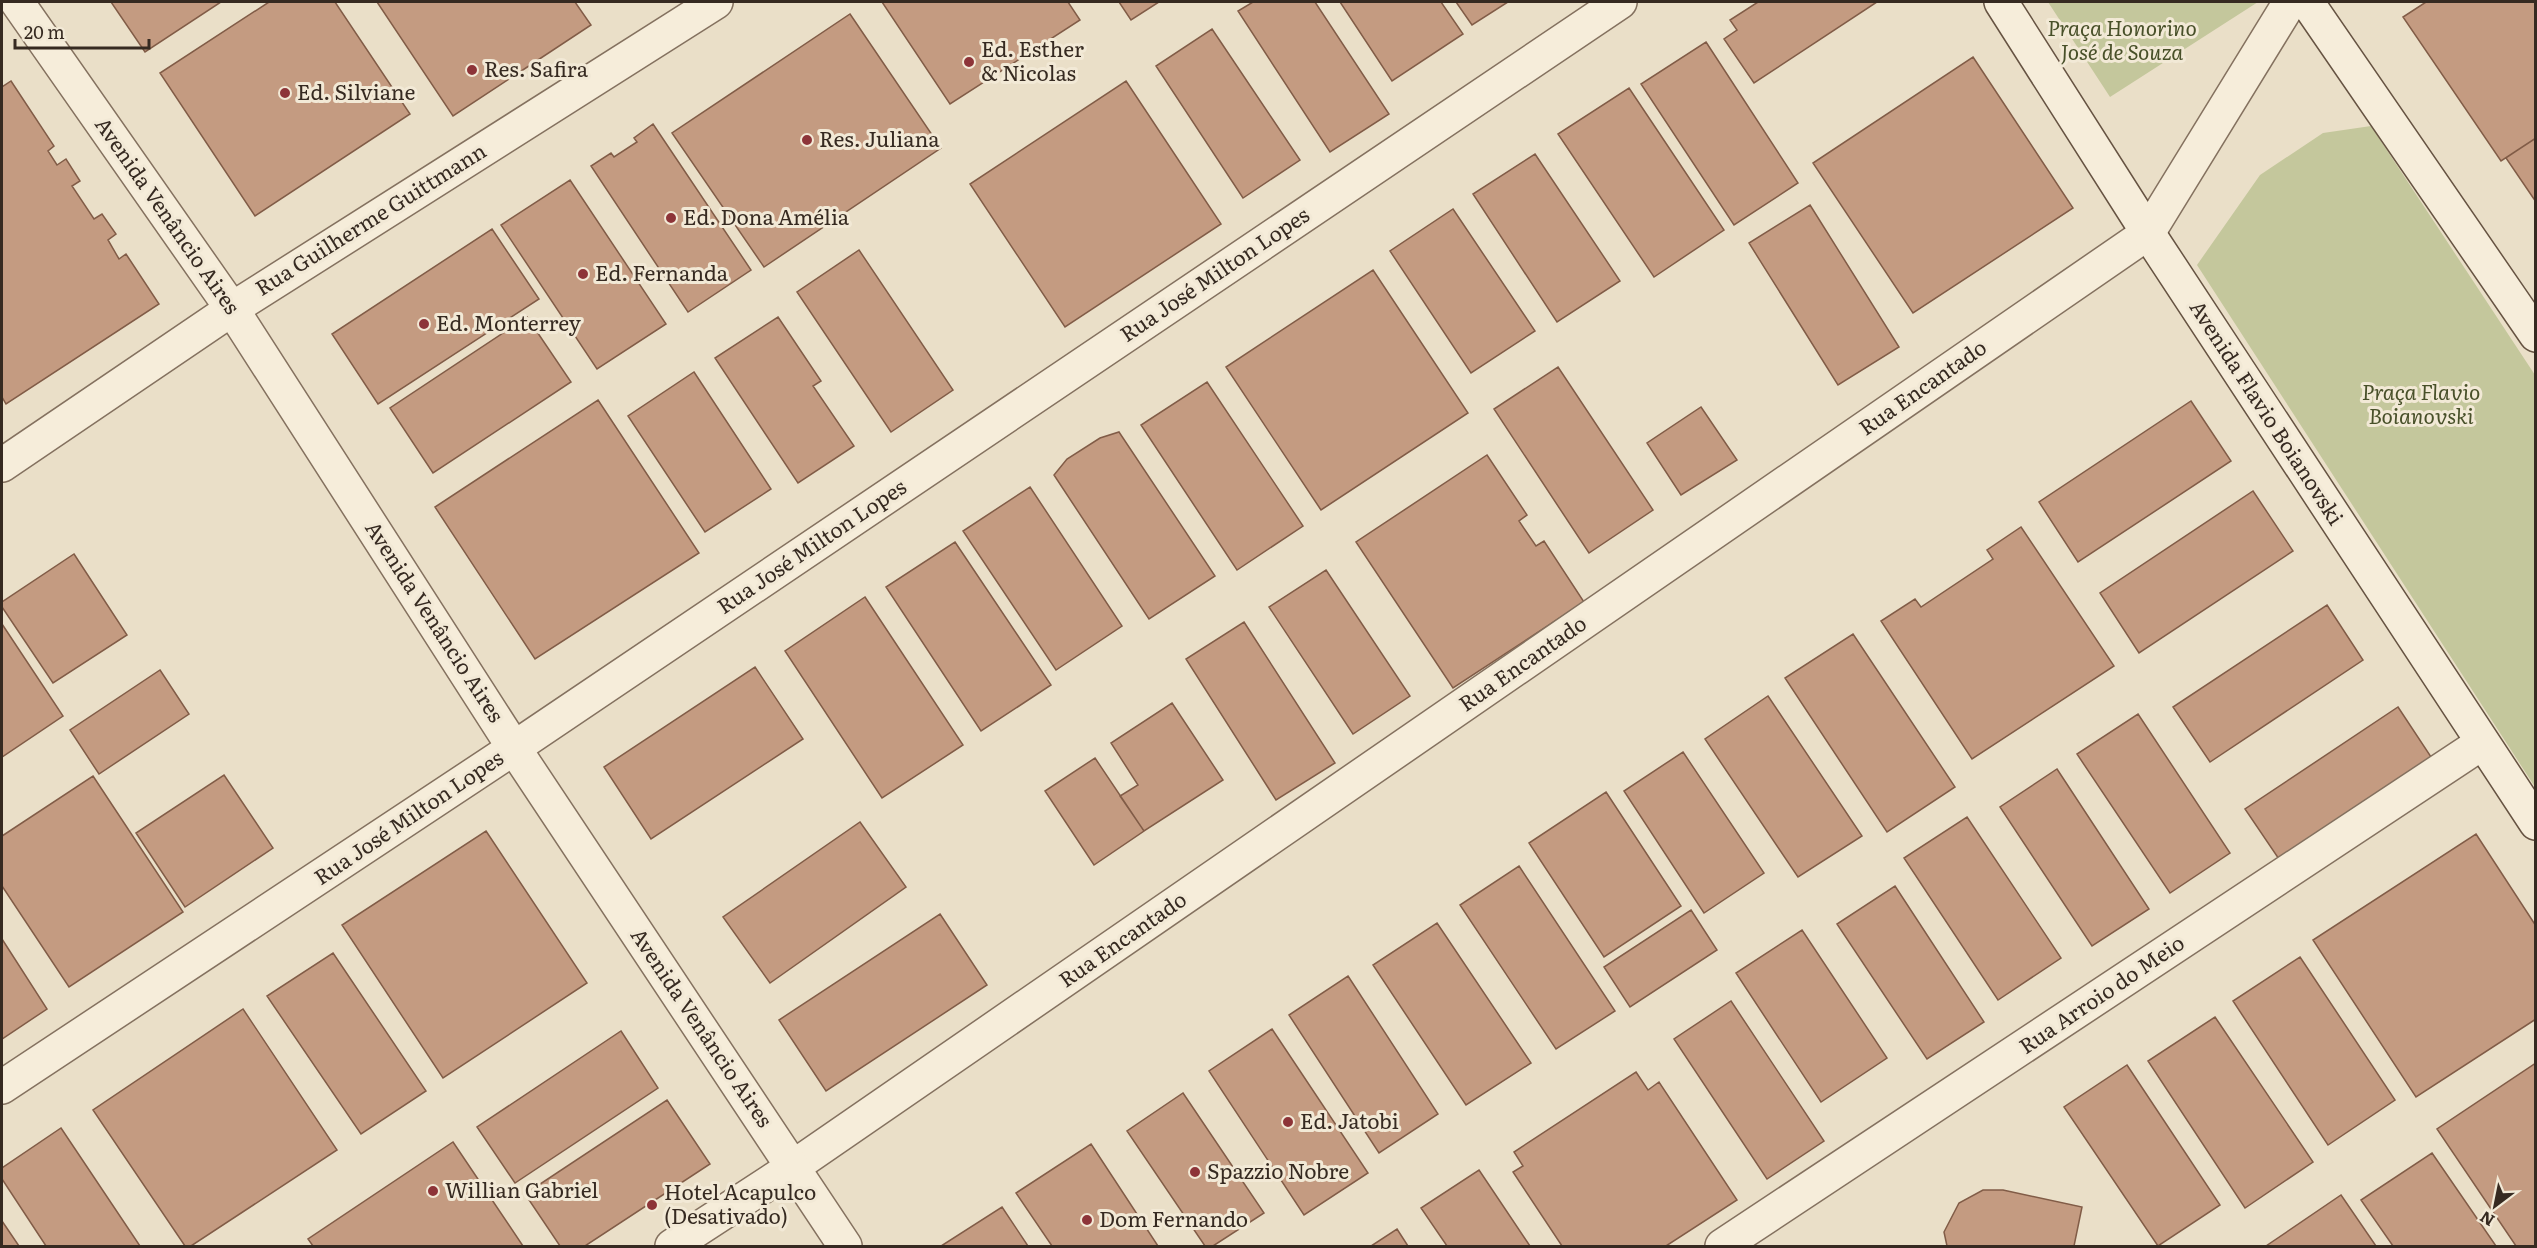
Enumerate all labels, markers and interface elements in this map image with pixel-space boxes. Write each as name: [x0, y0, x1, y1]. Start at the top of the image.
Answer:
park label: Praça Honorino José de Souza: [2047, 11, 2197, 66]
scale bar: [15, 12, 148, 50]
text: 20 m: [24, 18, 65, 45]
place label: Ed. Esther & Nicolas: [981, 32, 1084, 87]
place label: Res. Safira: [484, 52, 589, 83]
marker: Ed. Esther & Nicolas: [962, 55, 976, 69]
marker: Res. Safira: [465, 63, 479, 77]
place label: Ed. Silviane: [297, 75, 416, 106]
marker: Ed. Silviane: [278, 86, 292, 100]
street label: Avenida Venâncio Aires: [89, 110, 249, 320]
place label: Res. Juliana: [819, 122, 940, 153]
marker: Res. Juliana: [800, 133, 814, 147]
street label: Rua Guilherme Guittmann: [248, 134, 491, 302]
street label: Rua José Milton Lopes: [1113, 198, 1314, 348]
place label: Ed. Dona Amélia: [683, 200, 850, 231]
marker: Ed. Dona Amélia: [664, 211, 678, 225]
place label: Ed. Fernanda: [595, 256, 729, 287]
marker: Ed. Fernanda: [576, 267, 590, 281]
street label: Avenida Flavio Boianovski: [2184, 293, 2353, 530]
place label: Ed. Monterrey: [436, 306, 582, 337]
marker: Ed. Monterrey: [417, 317, 431, 331]
street label: Rua Encantado: [1851, 330, 1992, 442]
park label: Praça Flavio Boianovski: [2362, 375, 2480, 430]
street label: Rua José Milton Lopes: [710, 470, 911, 620]
street label: Avenida Venâncio Aires: [359, 514, 513, 727]
street label: Rua Encantado: [1451, 606, 1592, 718]
street label: Rua José Milton Lopes: [307, 741, 508, 891]
street label: Rua Encantado: [1051, 882, 1192, 994]
street label: Avenida Venâncio Aires: [625, 921, 781, 1132]
street label: Rua Arroio do Meio: [2012, 926, 2190, 1060]
place label: Ed. Jatobi: [1300, 1104, 1399, 1135]
marker: Ed. Jatobi: [1281, 1115, 1295, 1129]
place label: Spazzio Nobre: [1207, 1154, 1349, 1185]
marker: Spazzio Nobre: [1188, 1165, 1202, 1179]
place label: Willian Gabriel: [445, 1173, 598, 1204]
place label: Hotel Acapulco (Desativado): [664, 1175, 816, 1230]
north arrow: [2465, 1176, 2525, 1236]
marker: Willian Gabriel: [426, 1184, 440, 1198]
marker: Hotel Acapulco (Desativado): [645, 1198, 659, 1212]
place label: Dom Fernando: [1099, 1202, 1248, 1233]
text: N: [2474, 1206, 2499, 1233]
marker: Dom Fernando: [1080, 1213, 1094, 1227]

